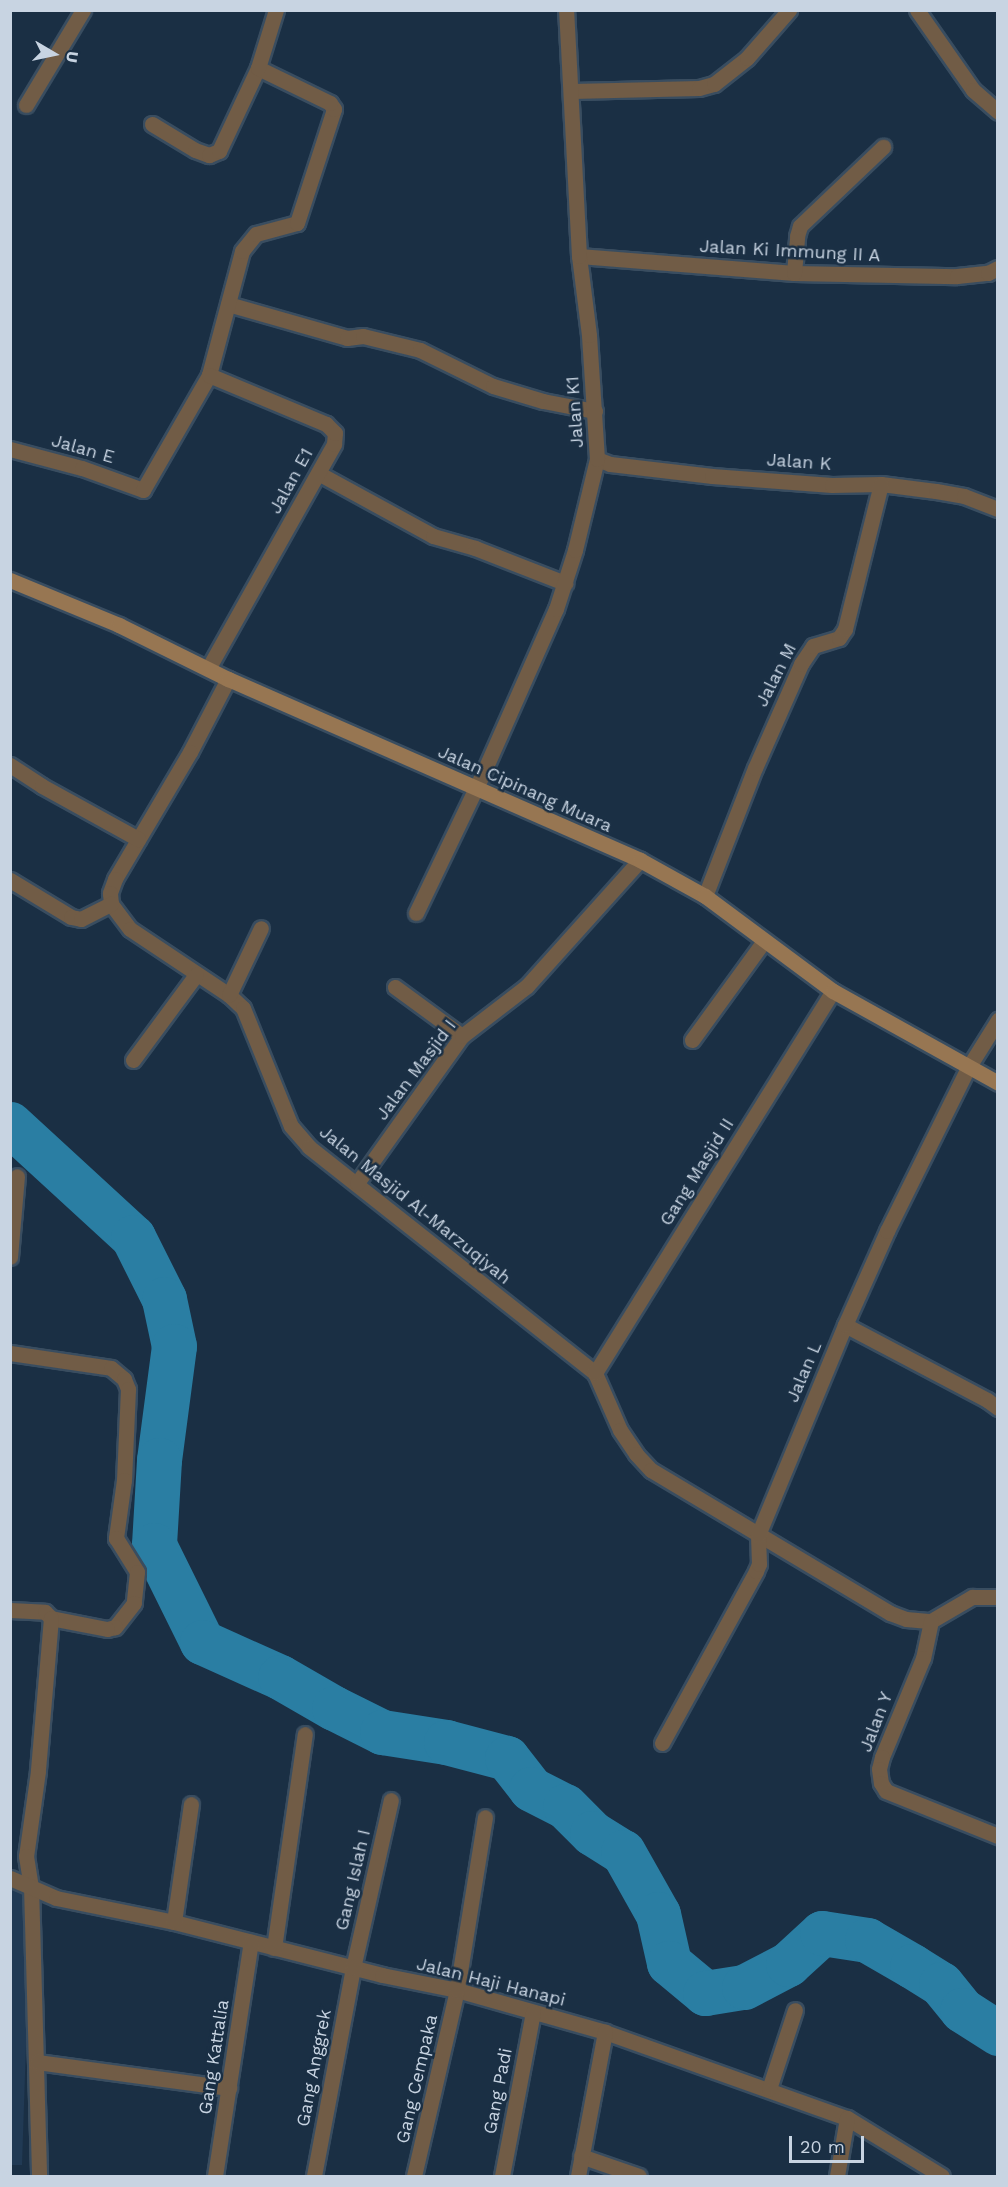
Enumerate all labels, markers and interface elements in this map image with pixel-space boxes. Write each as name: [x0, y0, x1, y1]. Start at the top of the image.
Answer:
north arrow: [24, 24, 84, 84]
text: U: [62, 50, 83, 64]
street label: Jalan Ki Immung II A: [699, 235, 881, 267]
street label: Jalan K1: [562, 375, 588, 449]
street label: Jalan E: [49, 430, 117, 468]
street label: Jalan E1: [264, 444, 318, 518]
street label: Jalan K: [766, 449, 832, 475]
street label: Jalan M: [751, 640, 801, 710]
street label: Jalan Cipinang Muara: [435, 741, 615, 837]
street label: Jalan Masjid I: [371, 1015, 461, 1125]
street label: Gang Masjid II: [655, 1114, 739, 1230]
street label: Jalan Masjid Al-Marzuqiyah: [315, 1121, 515, 1289]
street label: Jalan L: [782, 1338, 826, 1406]
street label: Jalan Y: [855, 1689, 897, 1755]
street label: Gang Islah I: [331, 1827, 375, 1933]
street label: Jalan Haji Hanapi: [414, 1953, 568, 2011]
street label: Gang Kattalia: [194, 1998, 234, 2116]
street label: Gang Anggrek: [292, 2007, 336, 2129]
street label: Gang Cempaka: [392, 2012, 442, 2146]
street label: Gang Padi: [479, 2046, 517, 2136]
scale bar: [792, 2124, 867, 2162]
text: 20 m: [800, 2136, 845, 2157]

